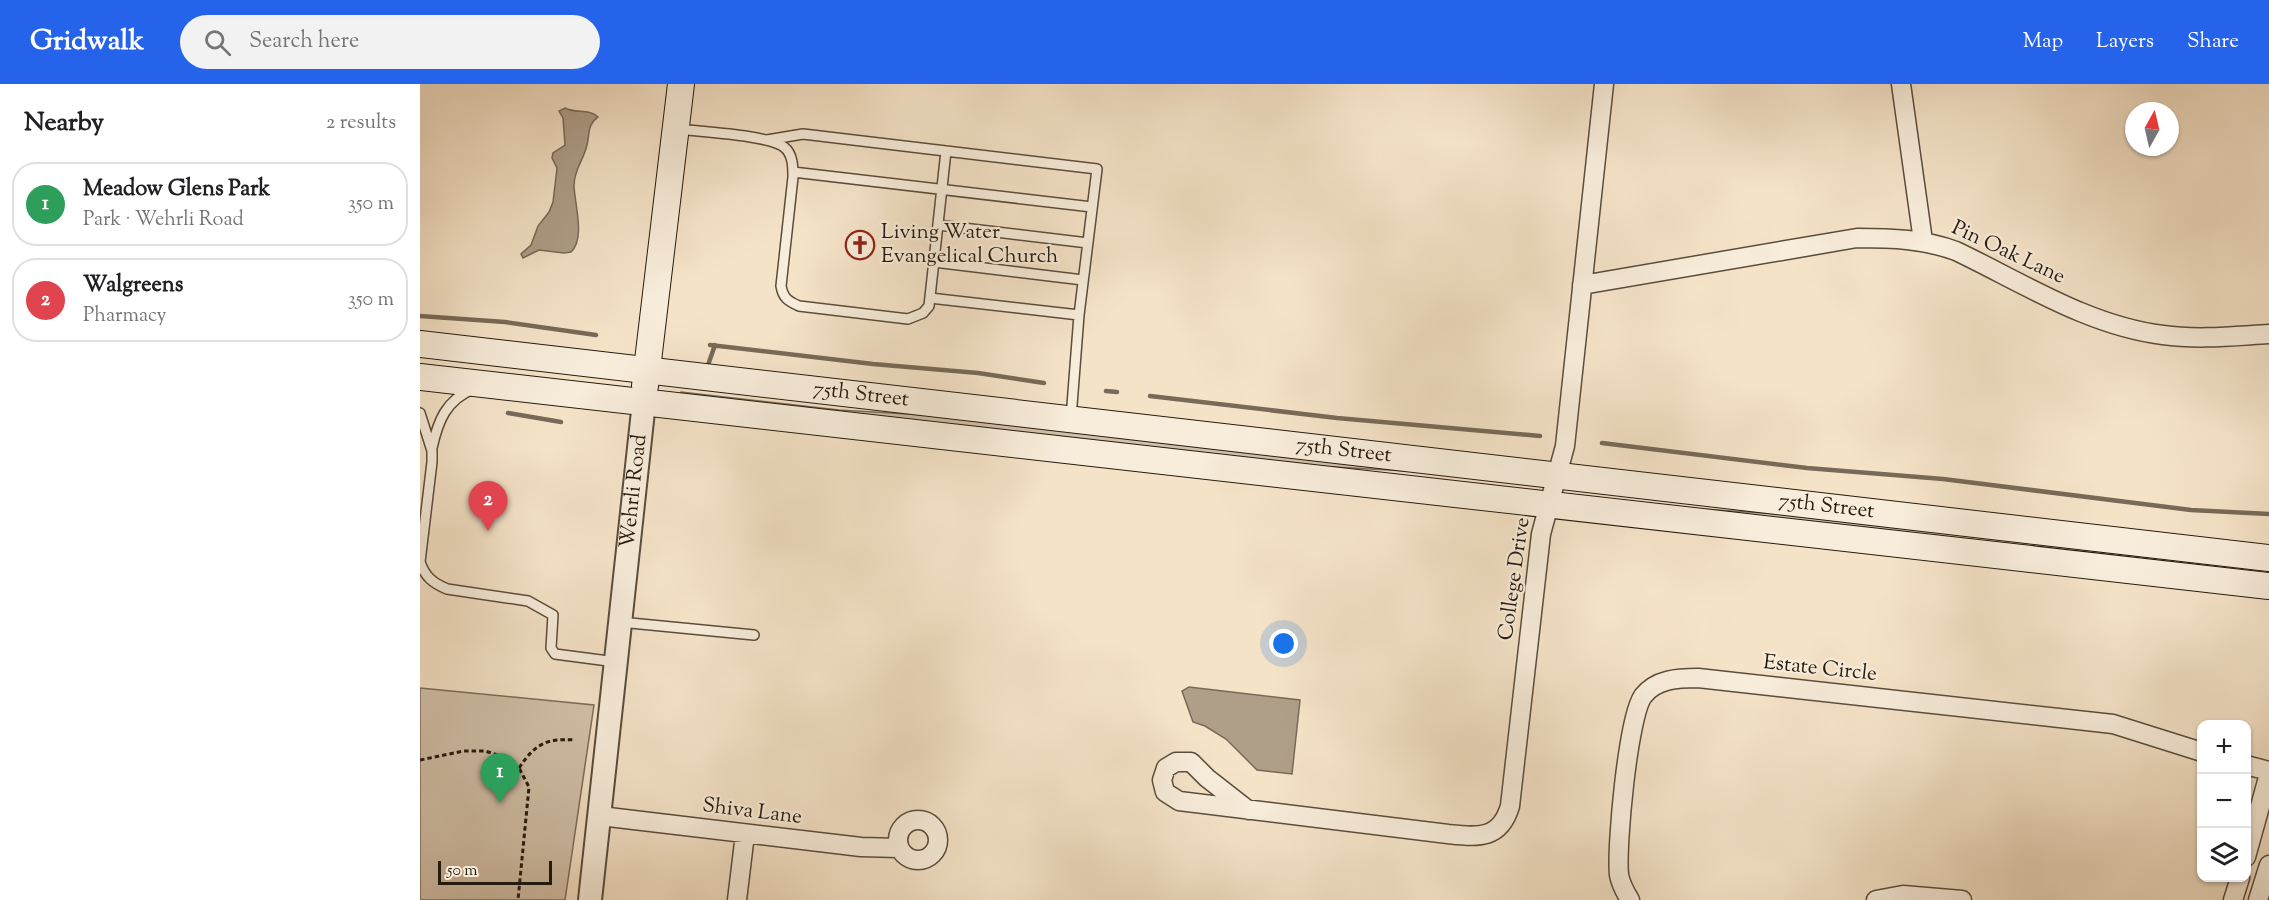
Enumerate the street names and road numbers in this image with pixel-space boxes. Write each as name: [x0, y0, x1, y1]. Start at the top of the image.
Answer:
street label: Pin Oak Lane: [1946, 214, 2070, 292]
street label: 75th Street: [812, 375, 910, 415]
street label: 75th Street: [1294, 431, 1393, 471]
street label: Wehrli Road: [613, 433, 655, 550]
street label: 75th Street: [1777, 486, 1876, 527]
street label: College Drive: [1492, 516, 1538, 642]
street label: Estate Circle: [1762, 648, 1878, 690]
street label: Shiva Lane: [700, 791, 804, 833]

